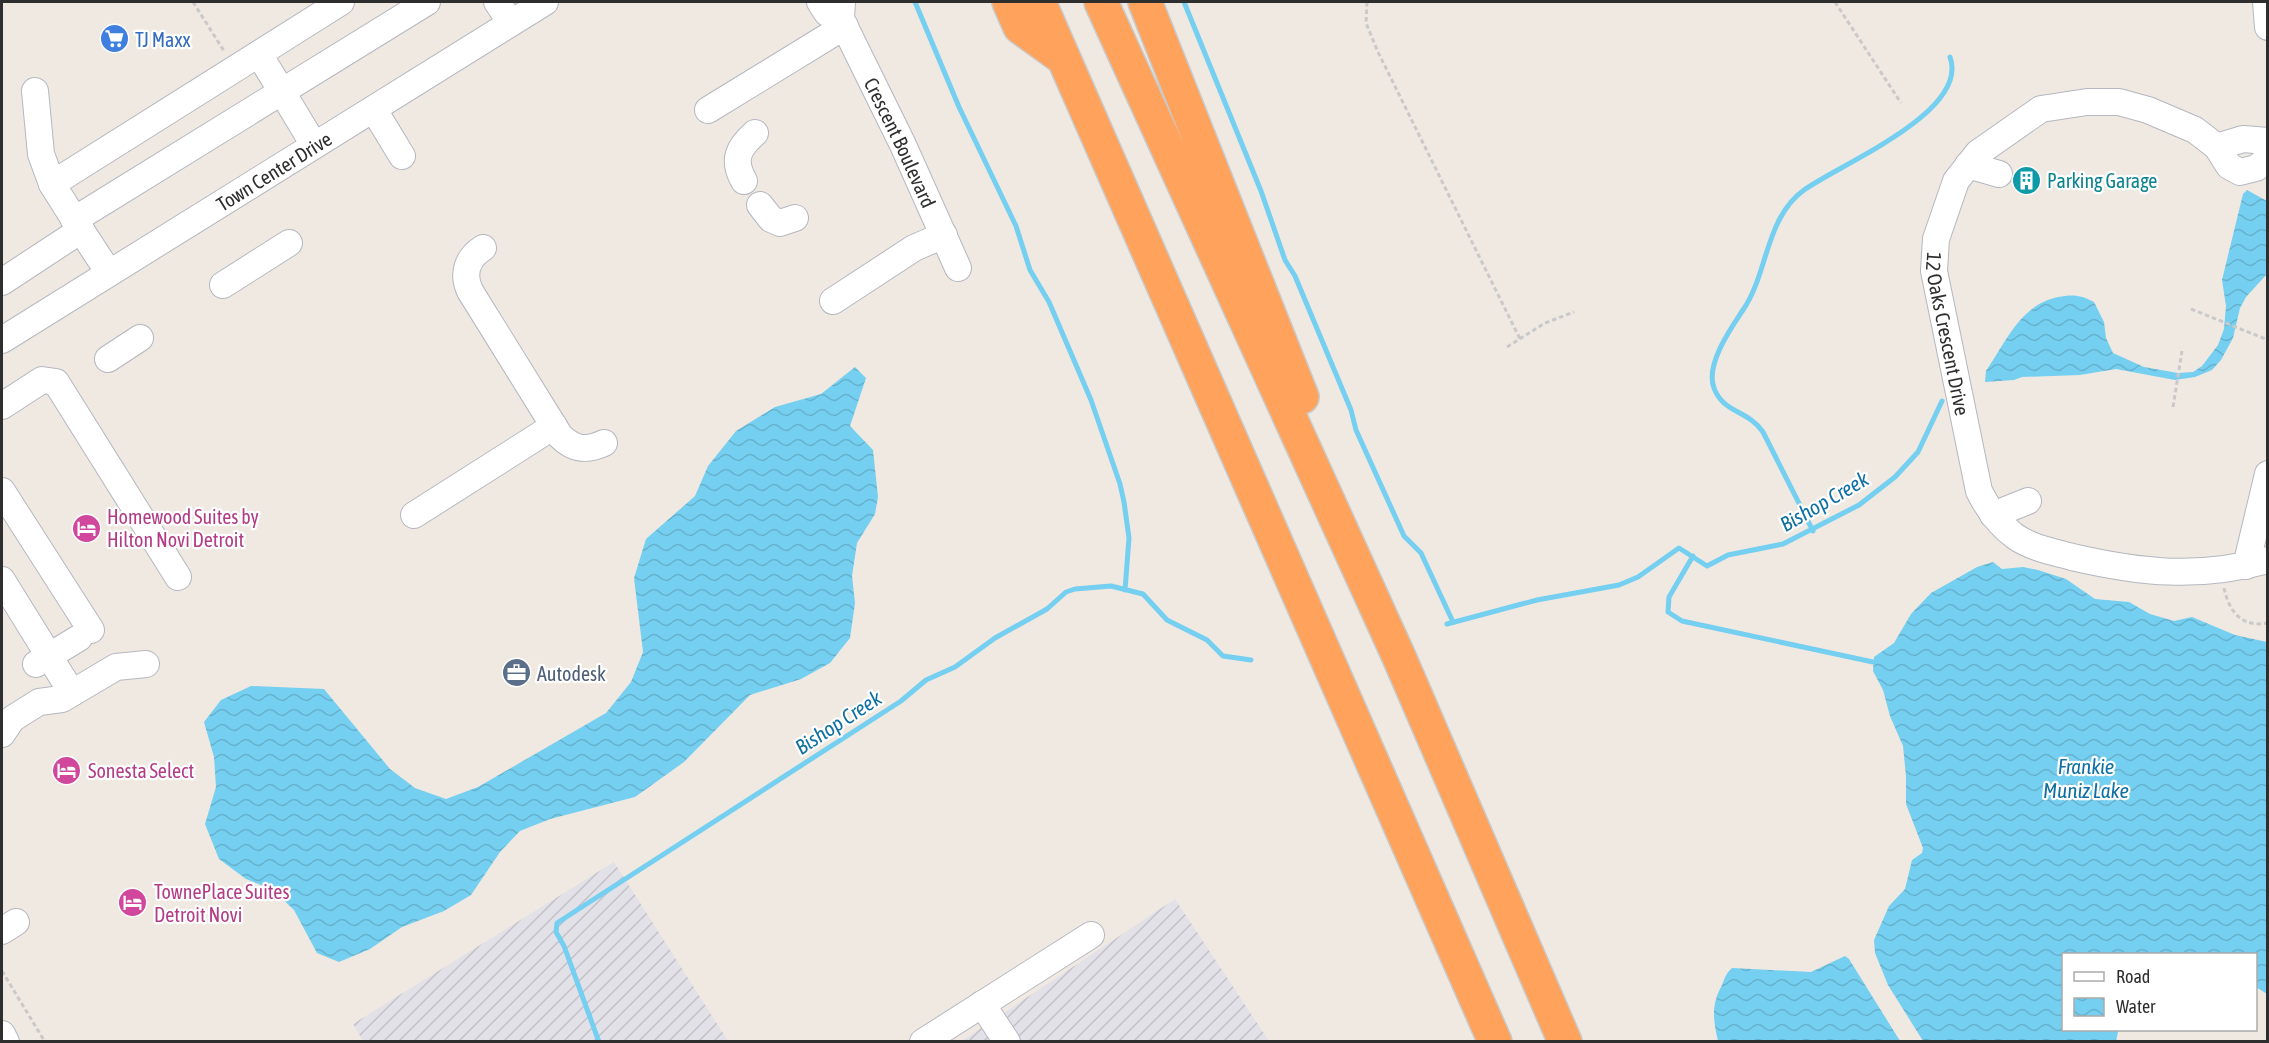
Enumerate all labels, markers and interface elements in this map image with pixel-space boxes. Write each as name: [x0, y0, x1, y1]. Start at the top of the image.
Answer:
supermarket icon: TJ Maxx: [98, 23, 130, 55]
place label: TJ Maxx: [135, 28, 191, 51]
street label: Crescent Boulevard: [860, 74, 941, 211]
street label: Town Center Drive: [212, 126, 335, 215]
building icon: Parking Garage: [2010, 164, 2042, 196]
place label: Parking Garage: [2047, 169, 2157, 192]
street label: 12 Oaks Crescent Drive: [1923, 252, 1975, 417]
water label: Bishop Creek: [1776, 466, 1873, 536]
place label: Homewood Suites by Hilton Novi Detroit: [107, 505, 259, 551]
hotel icon: Homewood Suites by Hilton Novi Detroit: [70, 512, 102, 544]
office icon: Autodesk: [500, 657, 532, 689]
place label: Autodesk: [537, 662, 606, 685]
water label: Bishop Creek: [790, 685, 886, 759]
hotel icon: Sonesta Select: [51, 754, 83, 786]
water label: Frankie Muniz Lake: [2043, 754, 2129, 802]
place label: Sonesta Select: [88, 759, 194, 782]
place label: TownePlace Suites Detroit Novi: [154, 880, 289, 926]
hotel icon: TownePlace Suites Detroit Novi: [117, 886, 149, 918]
legend: [2062, 953, 2257, 1031]
text: Road: [2116, 966, 2150, 987]
text: Water: [2116, 996, 2156, 1017]

